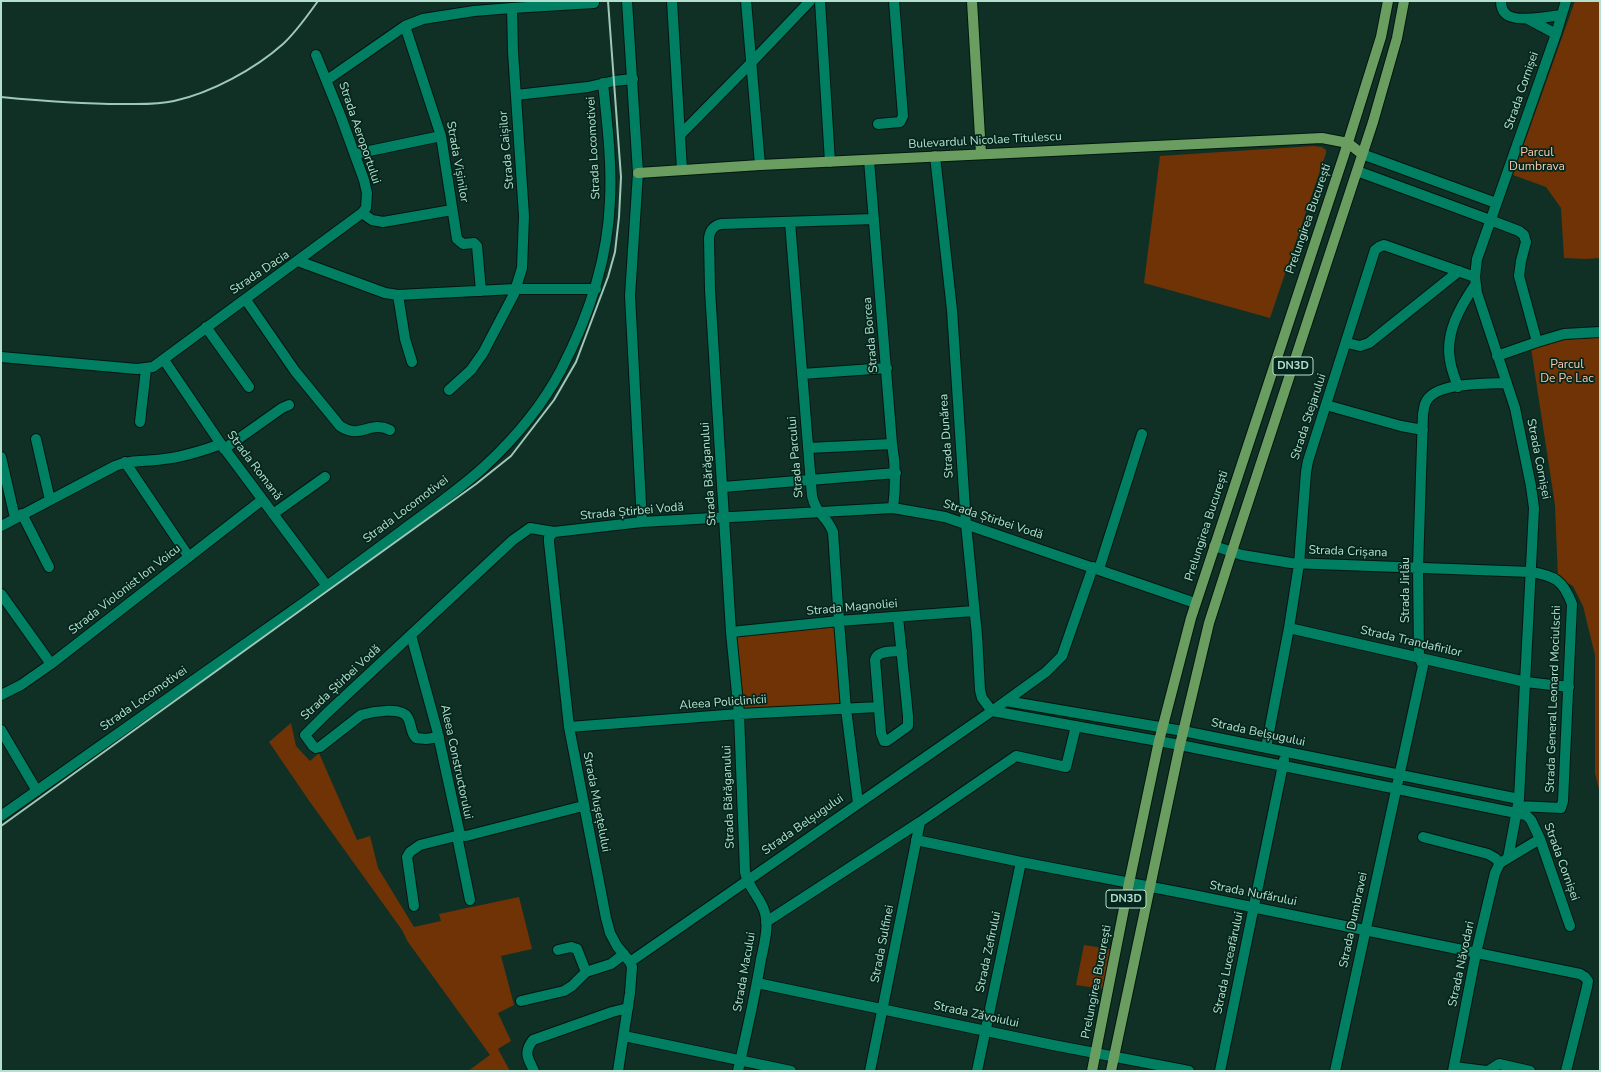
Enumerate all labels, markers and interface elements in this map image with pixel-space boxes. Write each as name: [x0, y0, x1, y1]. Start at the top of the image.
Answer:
street label: Strada Cornișei: [1502, 50, 1542, 132]
street label: Strada Aeroportului: [335, 80, 383, 186]
street label: Strada Locomotivei: [584, 96, 604, 200]
street label: Strada Caișilor: [496, 110, 518, 190]
street label: Strada Vișinilor: [443, 120, 471, 204]
street label: Bulevardul Nicolae Titulescu: [908, 130, 1062, 152]
park label: Parcul Dumbrava: [1509, 146, 1565, 174]
street label: Prelungirea București: [1283, 162, 1335, 276]
street label: Strada Dacia: [228, 248, 292, 298]
street label: Strada Borcea: [861, 297, 881, 373]
road number: DN3D: [1273, 357, 1313, 375]
park label: Parcul De Pe Lac: [1540, 358, 1594, 386]
street label: Strada Stejarului: [1288, 372, 1330, 462]
street label: Strada Dunărea: [937, 393, 957, 479]
street label: Strada Parcului: [785, 416, 807, 498]
street label: Strada Cornișei: [1523, 417, 1553, 501]
street label: Strada Bărăganului: [698, 422, 720, 526]
street label: Strada Romană: [223, 429, 285, 503]
street label: Prelungirea București: [1182, 469, 1232, 583]
street label: Strada Locomotivei: [361, 473, 451, 547]
street label: Strada Știrbei Vodă: [941, 497, 1045, 543]
street label: Strada Știrbei Vodă: [580, 500, 684, 524]
street label: Strada Violonist Ion Voicu: [66, 542, 184, 638]
street label: Strada Crișana: [1308, 543, 1388, 561]
street label: Strada Jirlău: [1399, 557, 1413, 623]
street label: Strada Magnoliei: [806, 597, 898, 619]
street label: Strada General Leonard Mociulschi: [1544, 605, 1564, 793]
street label: Strada Trandafirilor: [1359, 623, 1463, 661]
street label: Strada Știrbei Vodă: [298, 642, 384, 724]
street label: Strada Locomotivei: [98, 664, 190, 734]
street label: Aleea Policlinicii: [679, 693, 767, 713]
street label: Aleea Constructorului: [437, 703, 475, 821]
street label: Strada Belșugului: [1210, 716, 1306, 750]
street label: Strada Bărăganului: [720, 745, 738, 849]
street label: Strada Mușețelului: [579, 751, 613, 853]
street label: Strada Belșugului: [760, 792, 846, 858]
street label: Strada Cornișei: [1540, 821, 1582, 903]
street label: Strada Dumbravei: [1337, 871, 1371, 969]
street label: Strada Nufărului: [1208, 878, 1298, 910]
road number: DN3D: [1106, 890, 1146, 908]
street label: Strada Sulfinei: [868, 904, 898, 984]
street label: Strada Zefirului: [973, 910, 1005, 994]
street label: Strada Luceafărului: [1211, 910, 1247, 1016]
street label: Strada Năvodari: [1446, 920, 1478, 1008]
street label: Prelungirea București: [1079, 924, 1115, 1040]
street label: Strada Macului: [731, 931, 759, 1013]
street label: Strada Zăvoiului: [932, 999, 1020, 1031]

